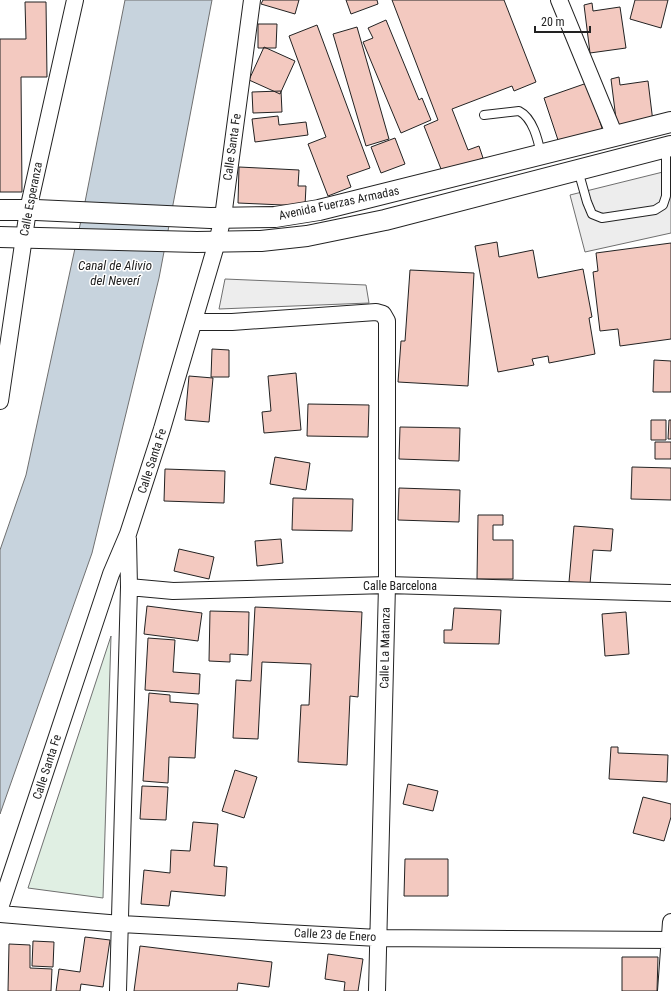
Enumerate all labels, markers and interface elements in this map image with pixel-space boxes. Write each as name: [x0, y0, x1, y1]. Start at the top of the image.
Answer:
scale bar: [535, 8, 590, 34]
text: 20 m: [541, 15, 565, 29]
street label: Calle Santa Fe: [220, 112, 244, 181]
street label: Calle Esperanza: [17, 160, 45, 237]
street label: Avenida Fuerzas Armadas: [277, 183, 401, 223]
water label: Canal de Alivio del Neverí: [78, 258, 152, 288]
street label: Calle Santa Fe: [135, 426, 169, 495]
street label: Calle Barcelona: [363, 579, 437, 593]
street label: Calle La Matanza: [377, 607, 393, 689]
street label: Calle Santa Fe: [30, 732, 64, 801]
street label: Calle 23 de Enero: [294, 926, 376, 944]

